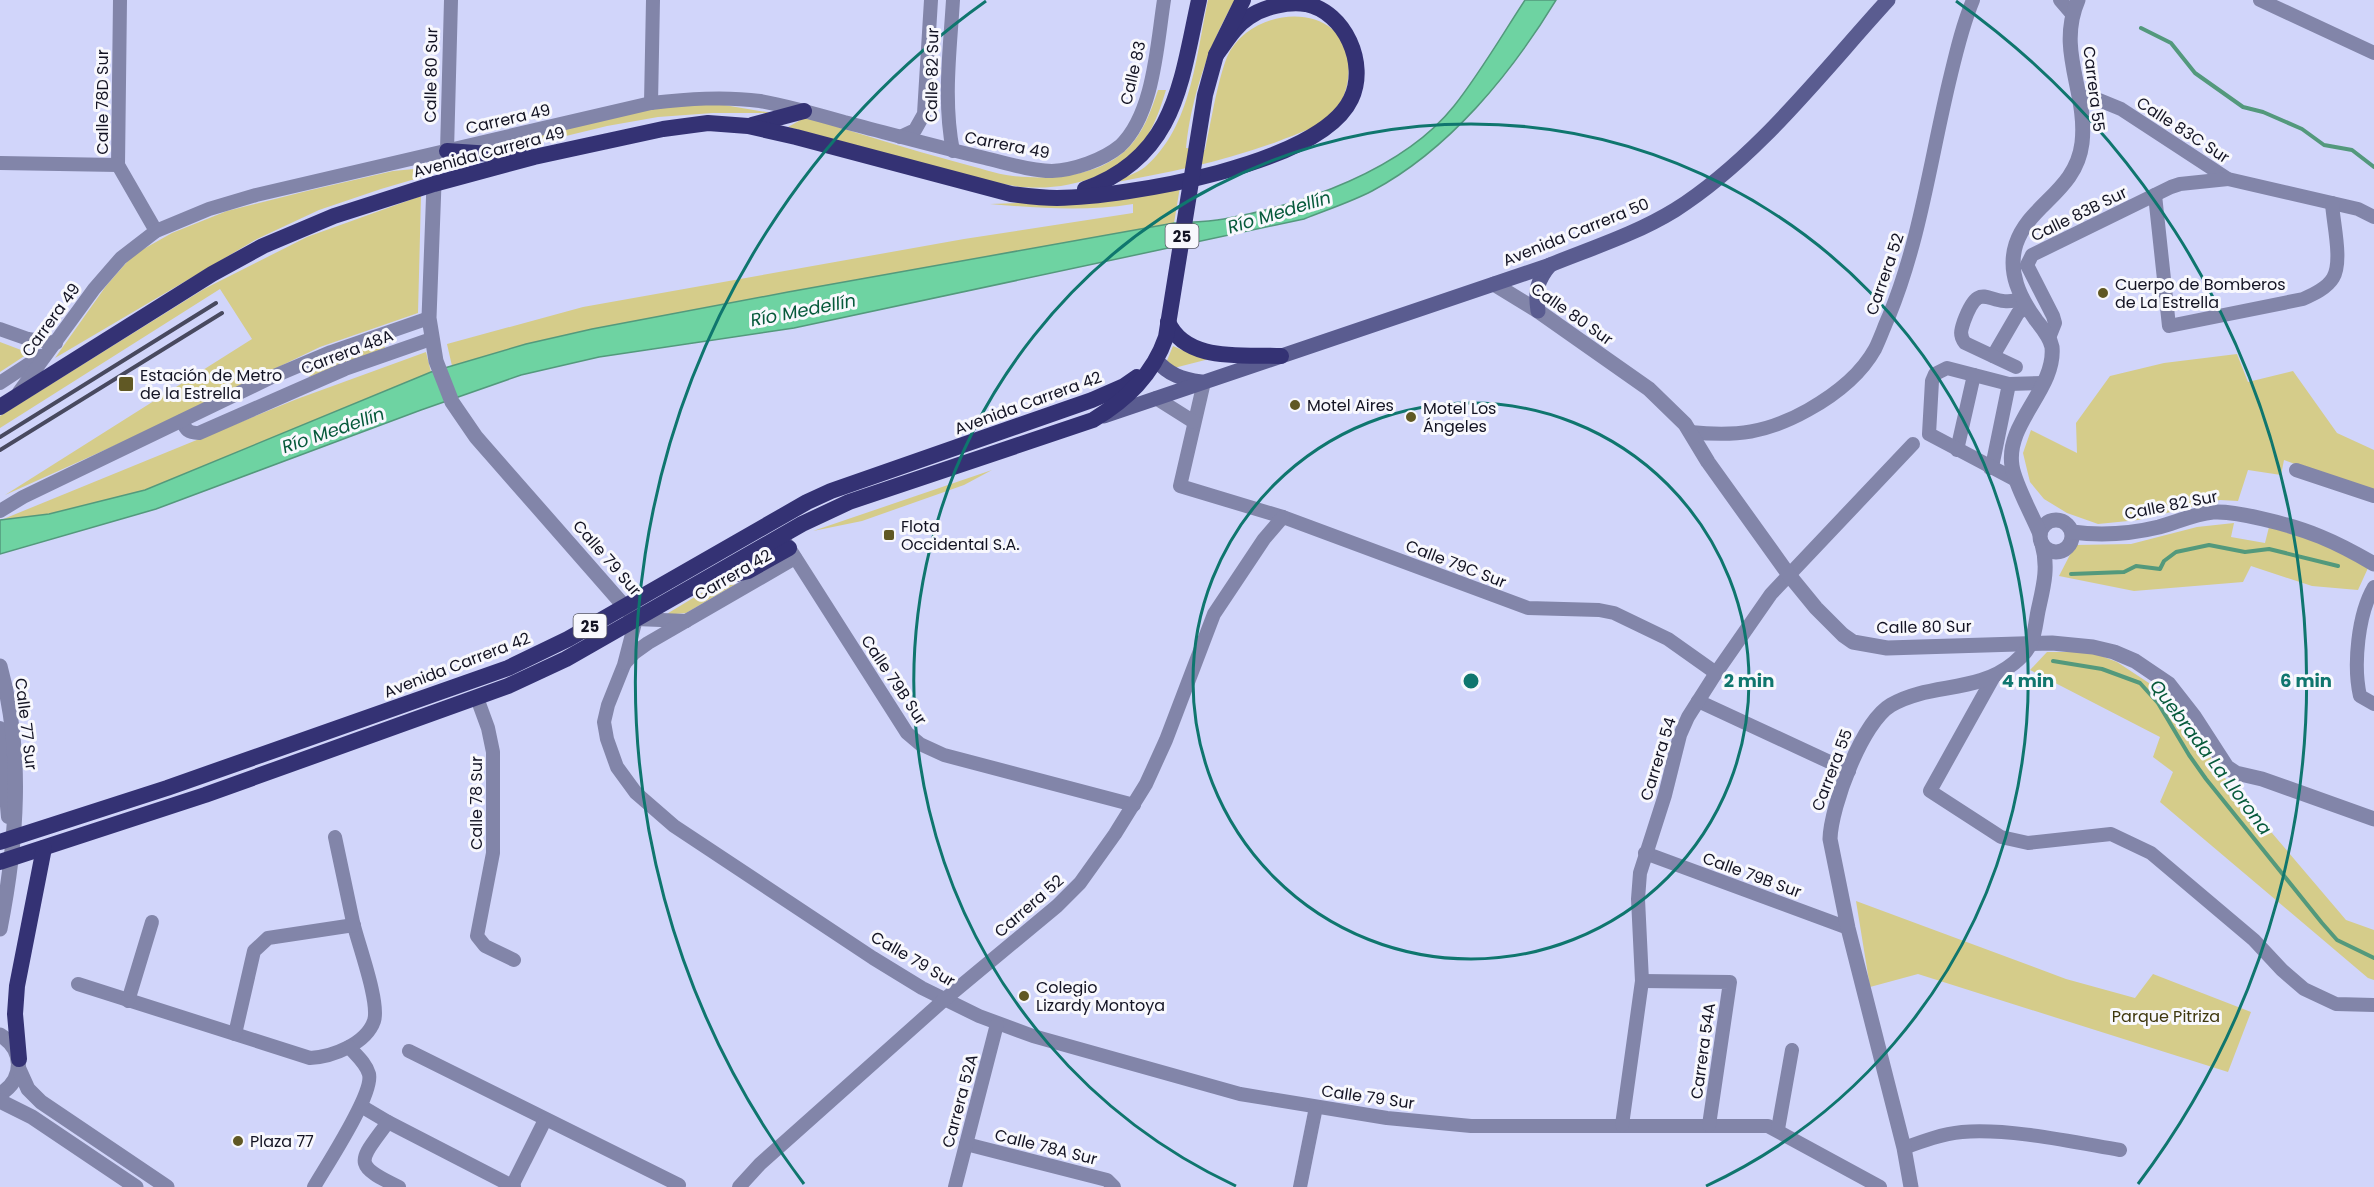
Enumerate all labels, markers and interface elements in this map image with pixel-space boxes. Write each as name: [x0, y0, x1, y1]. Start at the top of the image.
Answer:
street label: Calle 80 Sur: [419, 27, 443, 123]
street label: Calle 82 Sur: [920, 28, 944, 122]
street label: Calle 83: [1115, 39, 1151, 107]
street label: Carrera 55: [2077, 45, 2111, 133]
street label: Calle 78D Sur: [91, 49, 114, 155]
street label: Calle 83C Sur: [2132, 91, 2234, 169]
street label: Carrera 49: [463, 98, 553, 140]
street label: Avenida Carrera 49: [411, 121, 567, 183]
street label: Carrera 49: [962, 125, 1052, 165]
street label: Calle 83B Sur: [2027, 181, 2131, 247]
water label: Río Medellín: [1224, 184, 1334, 240]
street label: Avenida Carrera 50: [1499, 192, 1653, 272]
road number: 25: [1166, 224, 1198, 248]
street label: Carrera 52: [1860, 230, 1910, 318]
place label: Cuerpo de Bomberos de La Estrella: [2115, 273, 2286, 314]
street label: Calle 80 Sur: [1526, 277, 1618, 351]
street label: Carrera 49: [16, 278, 86, 362]
marker: Cuerpo de Bomberos de La Estrella: [2096, 286, 2110, 300]
water label: Río Medellín: [748, 288, 858, 332]
street label: Carrera 48A: [298, 324, 397, 380]
place label: Estación de Metro de la Estrella: [140, 364, 282, 405]
street label: Avenida Carrera 42: [951, 366, 1105, 440]
marker: Estación de Metro de la Estrella: [117, 375, 135, 393]
place label: Motel Aires: [1307, 394, 1394, 417]
place label: Motel Los Ángeles: [1423, 397, 1496, 438]
marker: Motel Aires: [1288, 398, 1302, 412]
water label: Río Medellín: [278, 401, 388, 459]
marker: Motel Los Ángeles: [1404, 410, 1418, 424]
street label: Calle 82 Sur: [2122, 485, 2220, 525]
street label: Calle 79 Sur: [568, 515, 647, 601]
place label: Flota Occidental S.A.: [901, 515, 1020, 556]
marker: Flota Occidental S.A.: [882, 528, 896, 542]
street label: Calle 79C Sur: [1402, 534, 1510, 594]
street label: Carrera 42: [690, 544, 776, 606]
road number: 25: [574, 614, 606, 638]
street label: Calle 80 Sur: [1876, 615, 1972, 639]
street label: Avenida Carrera 42: [380, 626, 534, 704]
street label: Calle 79B Sur: [855, 631, 933, 729]
text: 2 min: [1724, 668, 1774, 693]
text: 4 min: [2002, 668, 2054, 693]
text: 6 min: [2280, 668, 2332, 693]
centre of rings: [1461, 671, 1481, 691]
water label: Quebrada La Llorona: [2144, 674, 2278, 840]
street label: Calle 77 Sur: [9, 677, 43, 771]
street label: Carrera 54: [1634, 714, 1682, 804]
street label: Carrera 55: [1806, 726, 1858, 814]
street label: Calle 78 Sur: [465, 756, 488, 850]
street label: Calle 79B Sur: [1699, 846, 1805, 904]
street label: Carrera 52: [989, 869, 1069, 943]
street label: Calle 79 Sur: [867, 926, 959, 992]
place label: Colegio Lizardy Montoya: [1036, 976, 1165, 1017]
marker: Colegio Lizardy Montoya: [1017, 989, 1031, 1003]
street label: Carrera 54A: [1685, 1001, 1721, 1101]
park label: Parque Pitriza: [2112, 1005, 2220, 1028]
street label: Carrera 52A: [936, 1051, 984, 1150]
street label: Calle 79 Sur: [1320, 1079, 1416, 1115]
street label: Calle 78A Sur: [992, 1123, 1100, 1171]
place label: Plaza 77: [250, 1130, 314, 1153]
marker: Plaza 77: [231, 1134, 245, 1148]

